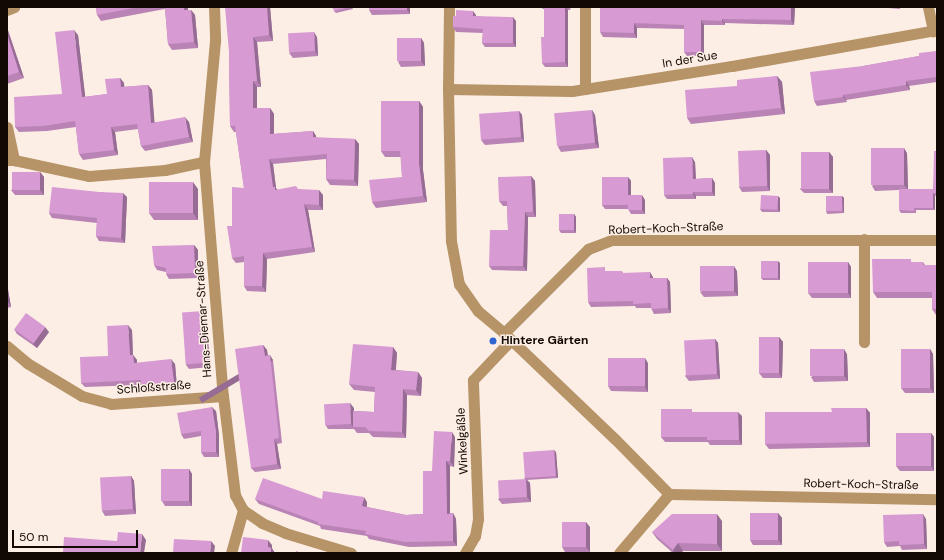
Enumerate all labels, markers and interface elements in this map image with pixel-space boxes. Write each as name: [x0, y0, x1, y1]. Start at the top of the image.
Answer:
street label: In der Sue: [661, 49, 719, 71]
street label: Robert-Koch-Straße: [608, 220, 724, 238]
street label: Hans-Diemar-Straße: [193, 260, 215, 378]
place label: Hintere Gärten: [501, 334, 588, 348]
marker: Hintere Gärten: [488, 336, 498, 346]
street label: Schloßstraße: [116, 378, 192, 398]
street label: Winkelgäßle: [454, 407, 472, 475]
street label: Robert-Koch-Straße: [803, 477, 919, 493]
scale bar: [14, 522, 140, 548]
text: 50 m: [19, 529, 48, 545]

